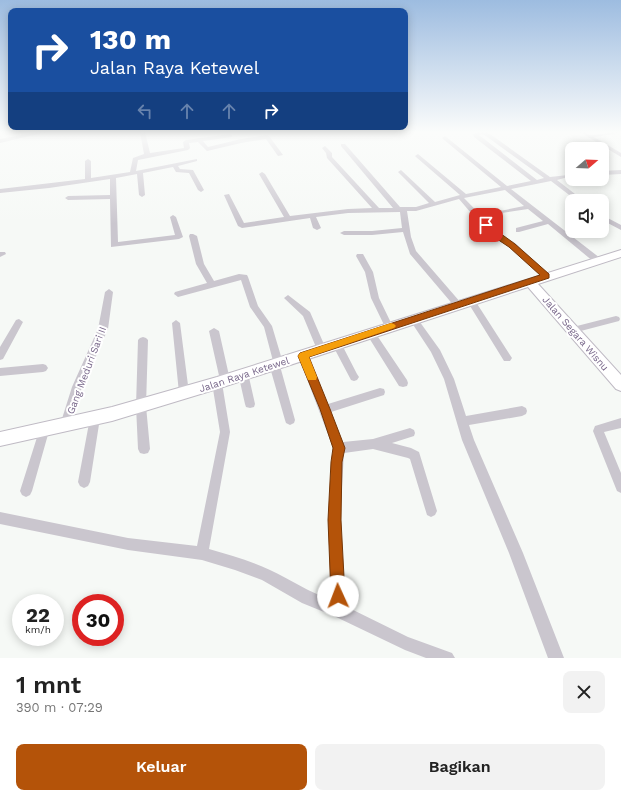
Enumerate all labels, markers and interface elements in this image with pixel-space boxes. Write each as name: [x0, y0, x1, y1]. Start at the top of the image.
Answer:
text: 130 m: [90, 23, 171, 56]
icon: right: [24, 24, 76, 76]
text: Jalan Raya Ketewel: [90, 57, 259, 78]
icon: left: [134, 100, 156, 122]
icon: ahead: [176, 100, 198, 122]
icon: ahead: [218, 100, 240, 122]
icon: right: [260, 100, 282, 122]
north arrow: [565, 142, 609, 186]
map controls: [565, 142, 609, 238]
button: sound: [565, 194, 609, 238]
pin: [469, 208, 503, 242]
icon: arrive: [475, 214, 497, 236]
street label: Jalan Segara Wisnu: [540, 294, 611, 373]
street label: Gang Meduri Sari II: [65, 325, 108, 415]
street label: Jalan Raya Ketewel: [198, 355, 291, 394]
position arrow: [317, 575, 359, 617]
speed limit sign: 30: [72, 594, 124, 646]
text: 22: [26, 603, 50, 627]
text: km/h: [25, 624, 51, 635]
text: 1 mnt: [16, 671, 81, 699]
button: close: [563, 671, 605, 713]
text: 390 m · 07:29: [16, 700, 103, 715]
button: Keluar: [16, 744, 307, 790]
button: Bagikan: [315, 744, 605, 790]

